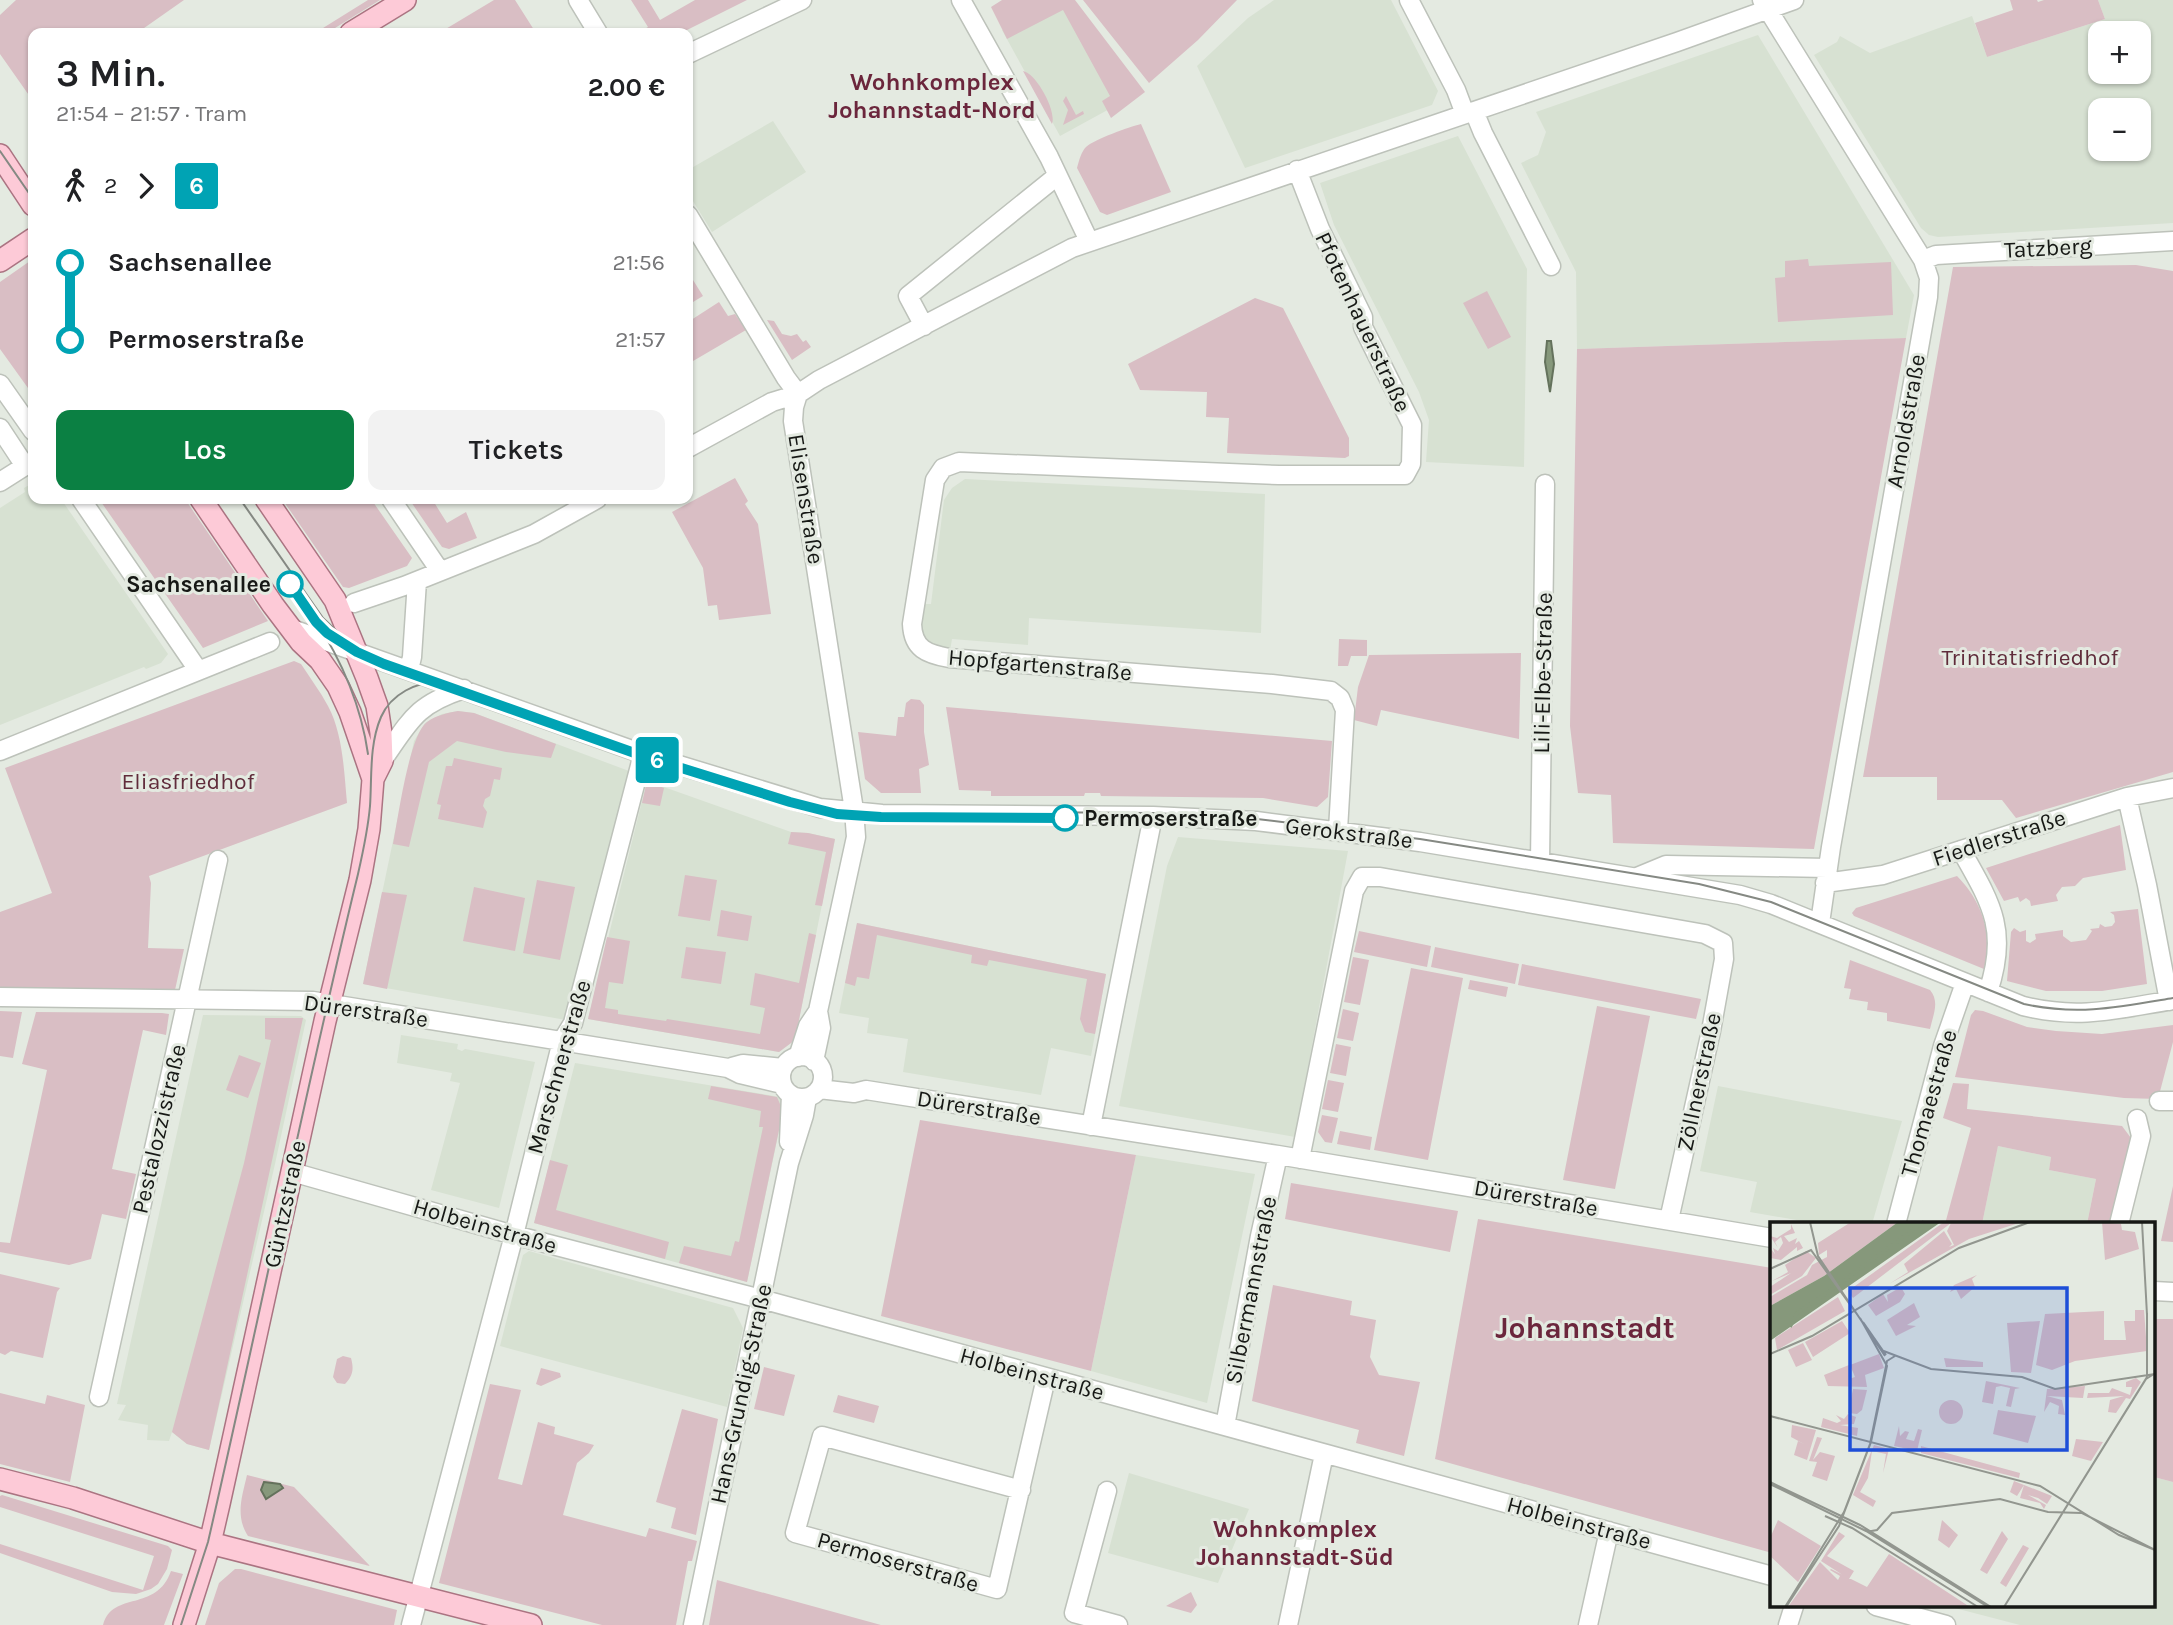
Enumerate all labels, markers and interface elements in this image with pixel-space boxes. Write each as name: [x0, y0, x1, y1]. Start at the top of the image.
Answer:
map controls: [2088, 21, 2151, 161]
button: +: [2088, 21, 2151, 84]
text: 3 Min.: [56, 51, 165, 96]
district label: Wohnkomplex Johannstadt-Nord: [828, 68, 1036, 124]
text: 2.00 €: [588, 72, 665, 103]
button: −: [2088, 98, 2151, 161]
text: 21:54 – 21:57 · Tram: [56, 100, 247, 127]
icon: walk: [56, 167, 94, 205]
icon: forward: [127, 167, 165, 205]
text: 2: [104, 172, 117, 199]
text: 6: [189, 172, 204, 200]
street label: Pfotenhauerstraße: [1309, 228, 1417, 416]
street label: Tatzberg: [2003, 232, 2093, 264]
text: Sachsenallee: [108, 247, 272, 278]
text: 21:56: [613, 249, 665, 276]
text: Permoserstraße: [108, 324, 304, 355]
text: 21:57: [615, 326, 665, 353]
street label: Arnoldstraße: [1881, 352, 1931, 490]
button: Los: [56, 410, 354, 490]
button: Tickets: [368, 410, 665, 490]
street label: Elisenstraße: [782, 432, 830, 566]
place label: Sachsenallee: [126, 571, 271, 598]
marker: Sachsenallee: [277, 571, 303, 597]
street label: Lili-Elbe-Straße: [1528, 592, 1558, 754]
street label: Hopfgartenstraße: [947, 644, 1133, 686]
park label: Trinitatisfriedhof: [1942, 644, 2119, 671]
line badge: 6: [634, 737, 680, 783]
text: 6: [650, 746, 664, 774]
park label: Eliasfriedhof: [121, 768, 255, 795]
street label: Fiedlerstraße: [1929, 804, 2069, 872]
marker: Permoserstraße: [1052, 805, 1078, 831]
place label: Permoserstraße: [1084, 805, 1258, 832]
street label: Gerokstraße: [1284, 812, 1414, 854]
street label: Marschnerstraße: [521, 977, 597, 1157]
street label: Dürerstraße: [302, 989, 430, 1033]
street label: Zöllnerstraße: [1671, 1010, 1727, 1154]
street label: Thomaestraße: [1895, 1026, 1963, 1180]
street label: Pestalozzistraße: [126, 1042, 192, 1216]
street label: Dürerstraße: [915, 1085, 1043, 1131]
street label: Güntzstraße: [258, 1138, 312, 1270]
street label: Dürerstraße: [1472, 1174, 1600, 1222]
street label: Holbeinstraße: [410, 1193, 560, 1259]
street label: Silbermannstraße: [1220, 1194, 1282, 1386]
inset map: [1770, 1222, 2156, 1608]
street label: Hans-Grundig-Straße: [705, 1282, 777, 1506]
district label: Johannstadt: [1495, 1310, 1675, 1346]
street label: Holbeinstraße: [957, 1342, 1107, 1406]
street label: Holbeinstraße: [1504, 1491, 1654, 1555]
district label: Wohnkomplex Johannstadt-Süd: [1196, 1515, 1394, 1571]
street label: Permoserstraße: [814, 1526, 982, 1598]

